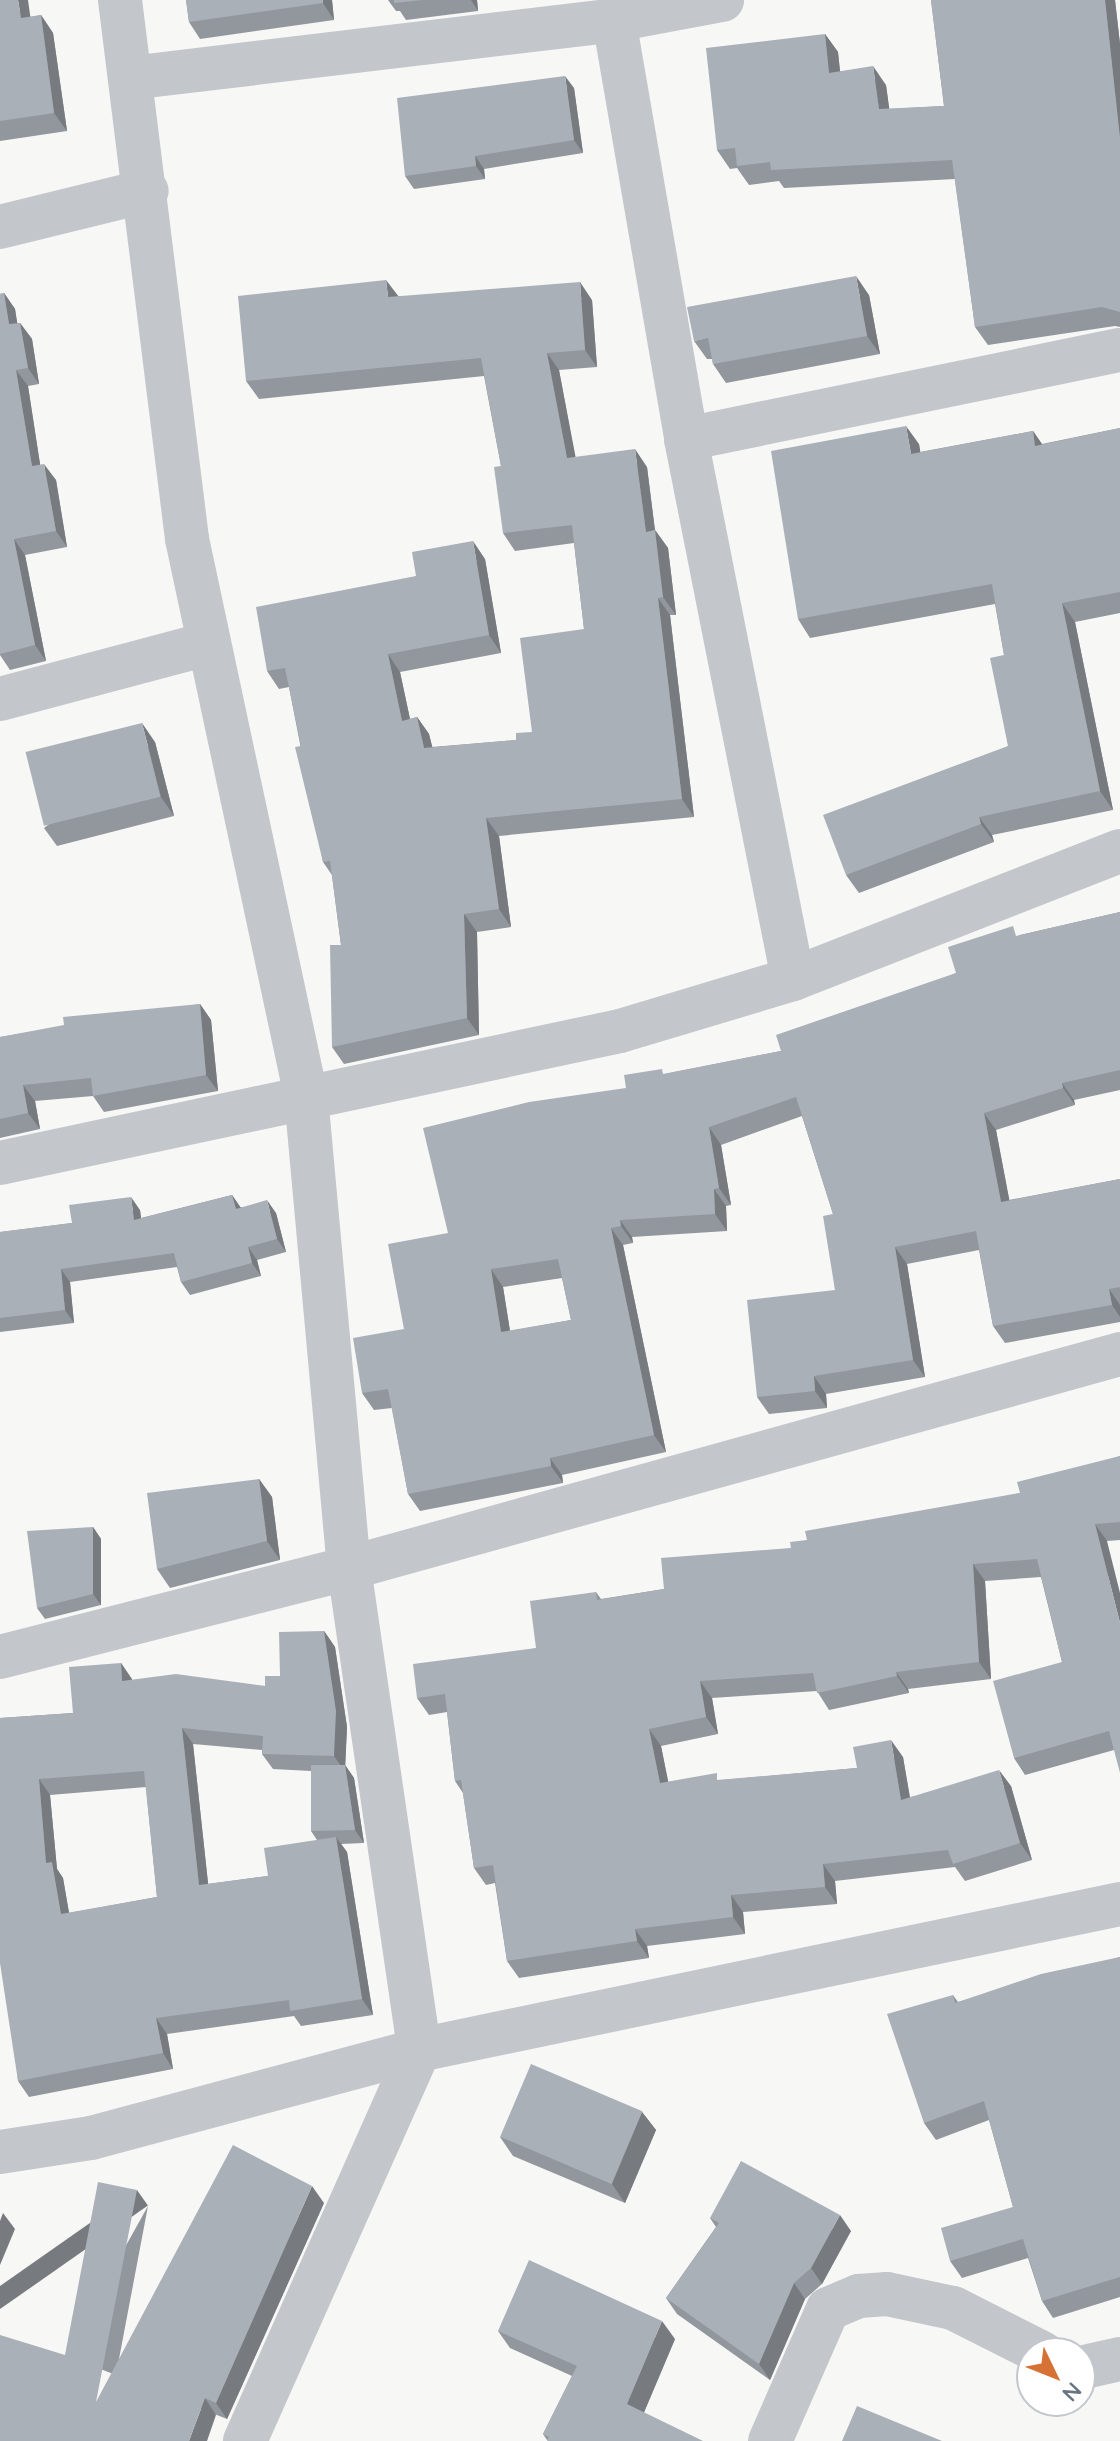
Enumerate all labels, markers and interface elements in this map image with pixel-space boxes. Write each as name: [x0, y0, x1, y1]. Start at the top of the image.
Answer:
north arrow: [1016, 2337, 1096, 2417]
text: N: [1056, 2377, 1088, 2407]

